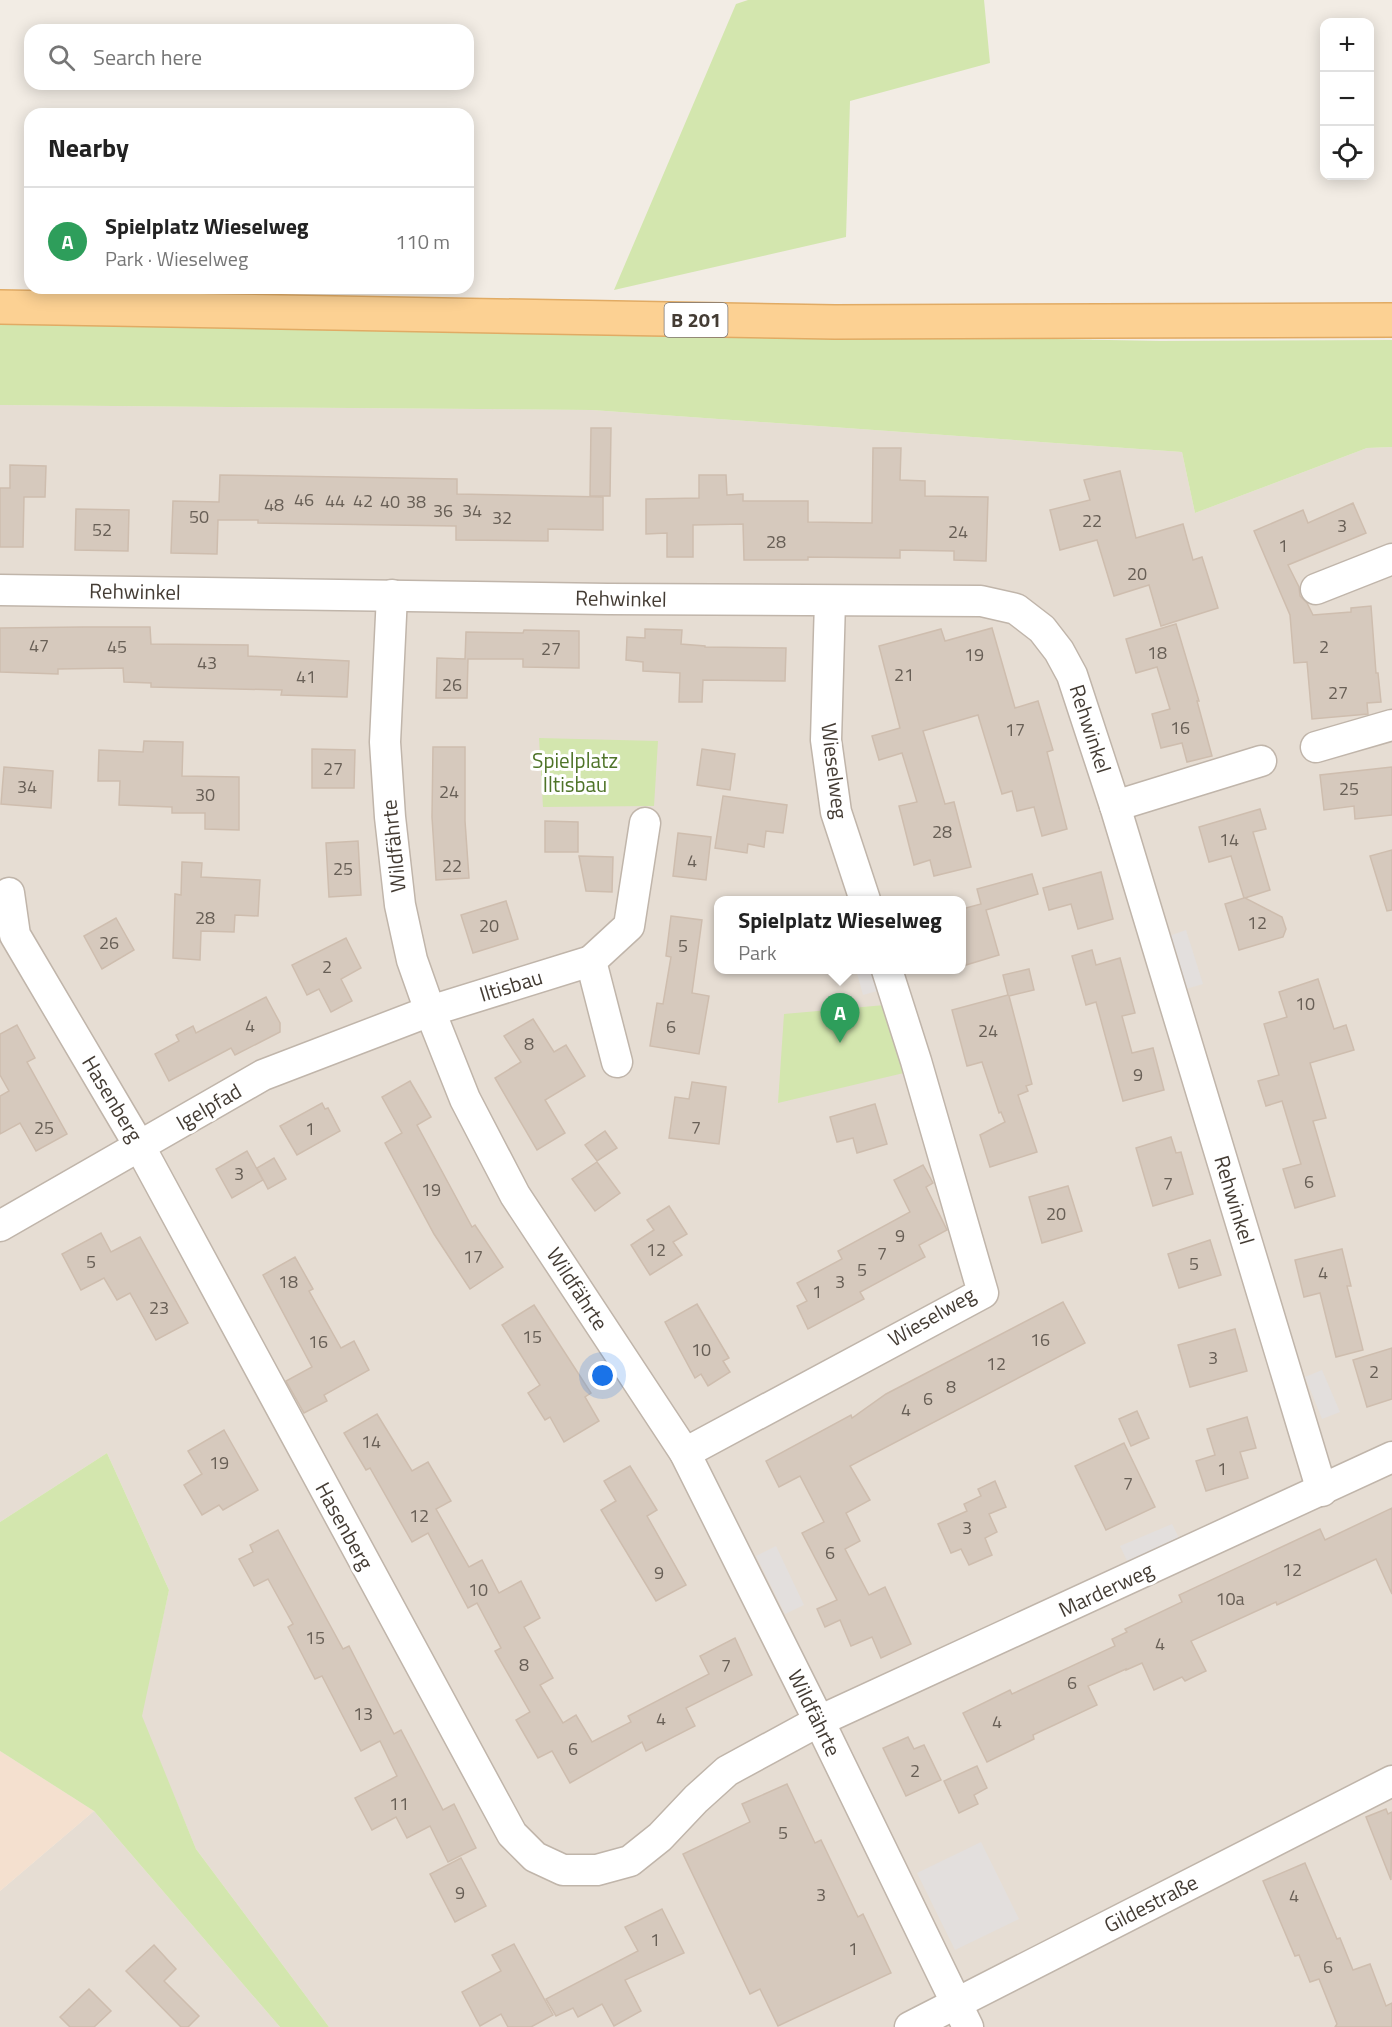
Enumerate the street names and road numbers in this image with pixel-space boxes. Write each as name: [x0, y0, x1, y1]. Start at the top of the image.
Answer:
road number: B 201: [664, 303, 728, 337]
street label: Rehwinkel: [89, 574, 181, 608]
street label: Rehwinkel: [575, 581, 667, 615]
street label: Rehwinkel: [1062, 680, 1120, 777]
street label: Wieselweg: [813, 721, 857, 821]
street label: Wildfährte: [372, 798, 414, 894]
street label: Iltisbau: [475, 960, 546, 1010]
street label: Hasenberg: [74, 1049, 151, 1148]
street label: Igelpfad: [170, 1075, 247, 1138]
street label: Rehwinkel: [1206, 1151, 1264, 1248]
street label: Wildfährte: [539, 1241, 617, 1336]
street label: Wieselweg: [882, 1278, 981, 1354]
street label: Hasenberg: [308, 1476, 382, 1575]
street label: Marderweg: [1053, 1553, 1158, 1625]
street label: Wildfährte: [780, 1664, 850, 1761]
street label: Gildestraße: [1098, 1866, 1203, 1940]

